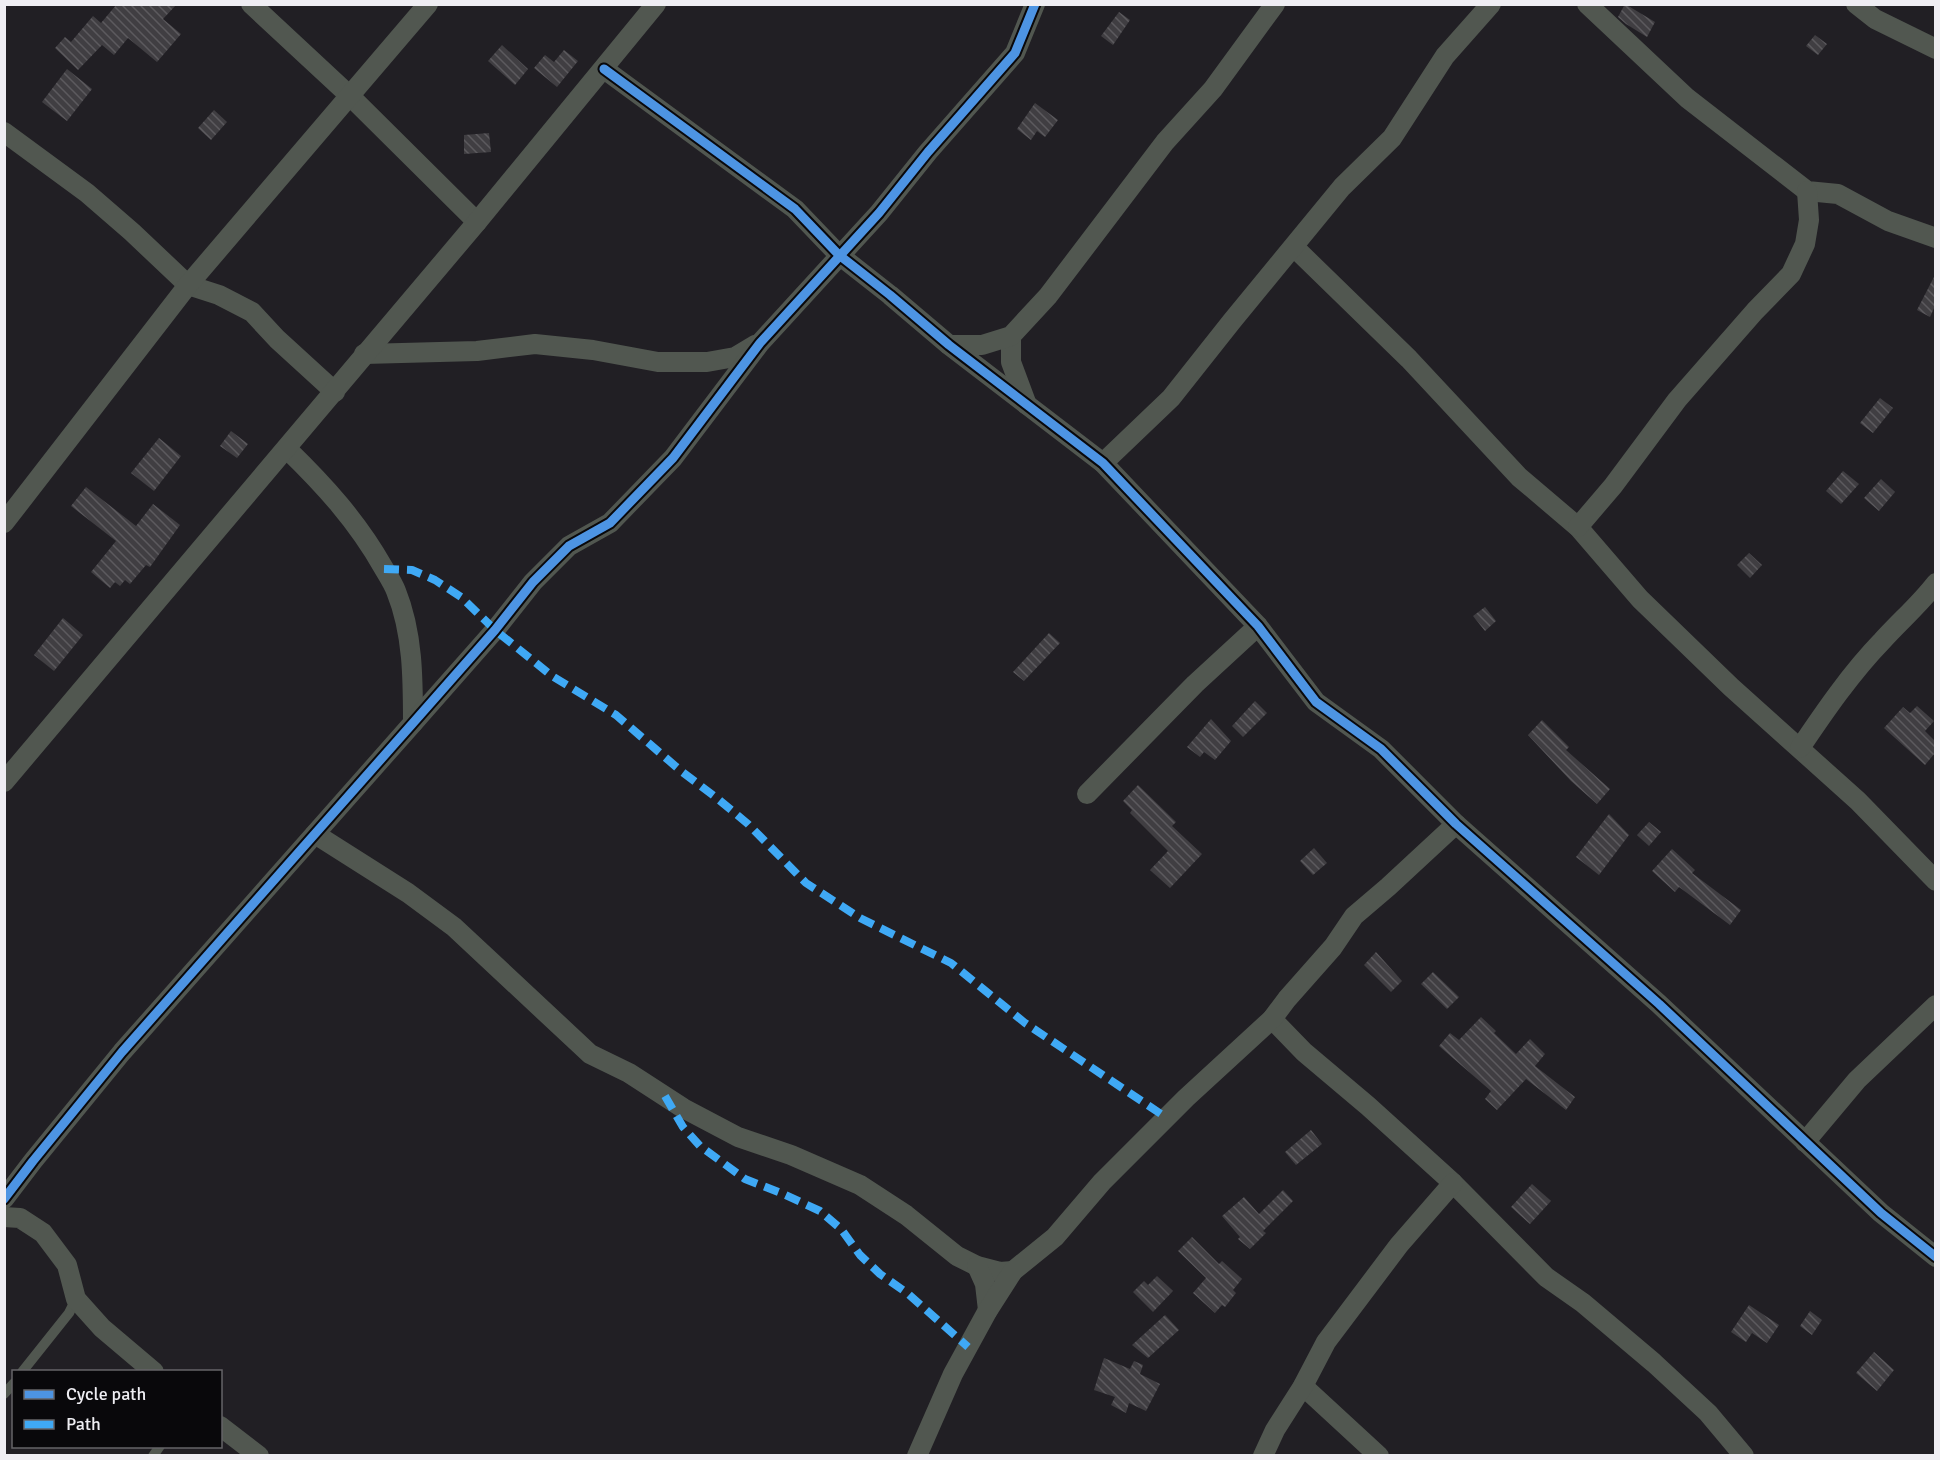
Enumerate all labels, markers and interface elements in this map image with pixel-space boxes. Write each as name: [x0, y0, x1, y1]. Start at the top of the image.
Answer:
legend: [12, 1370, 222, 1448]
text: Cycle path: [66, 1383, 146, 1405]
text: Path: [66, 1413, 101, 1435]

